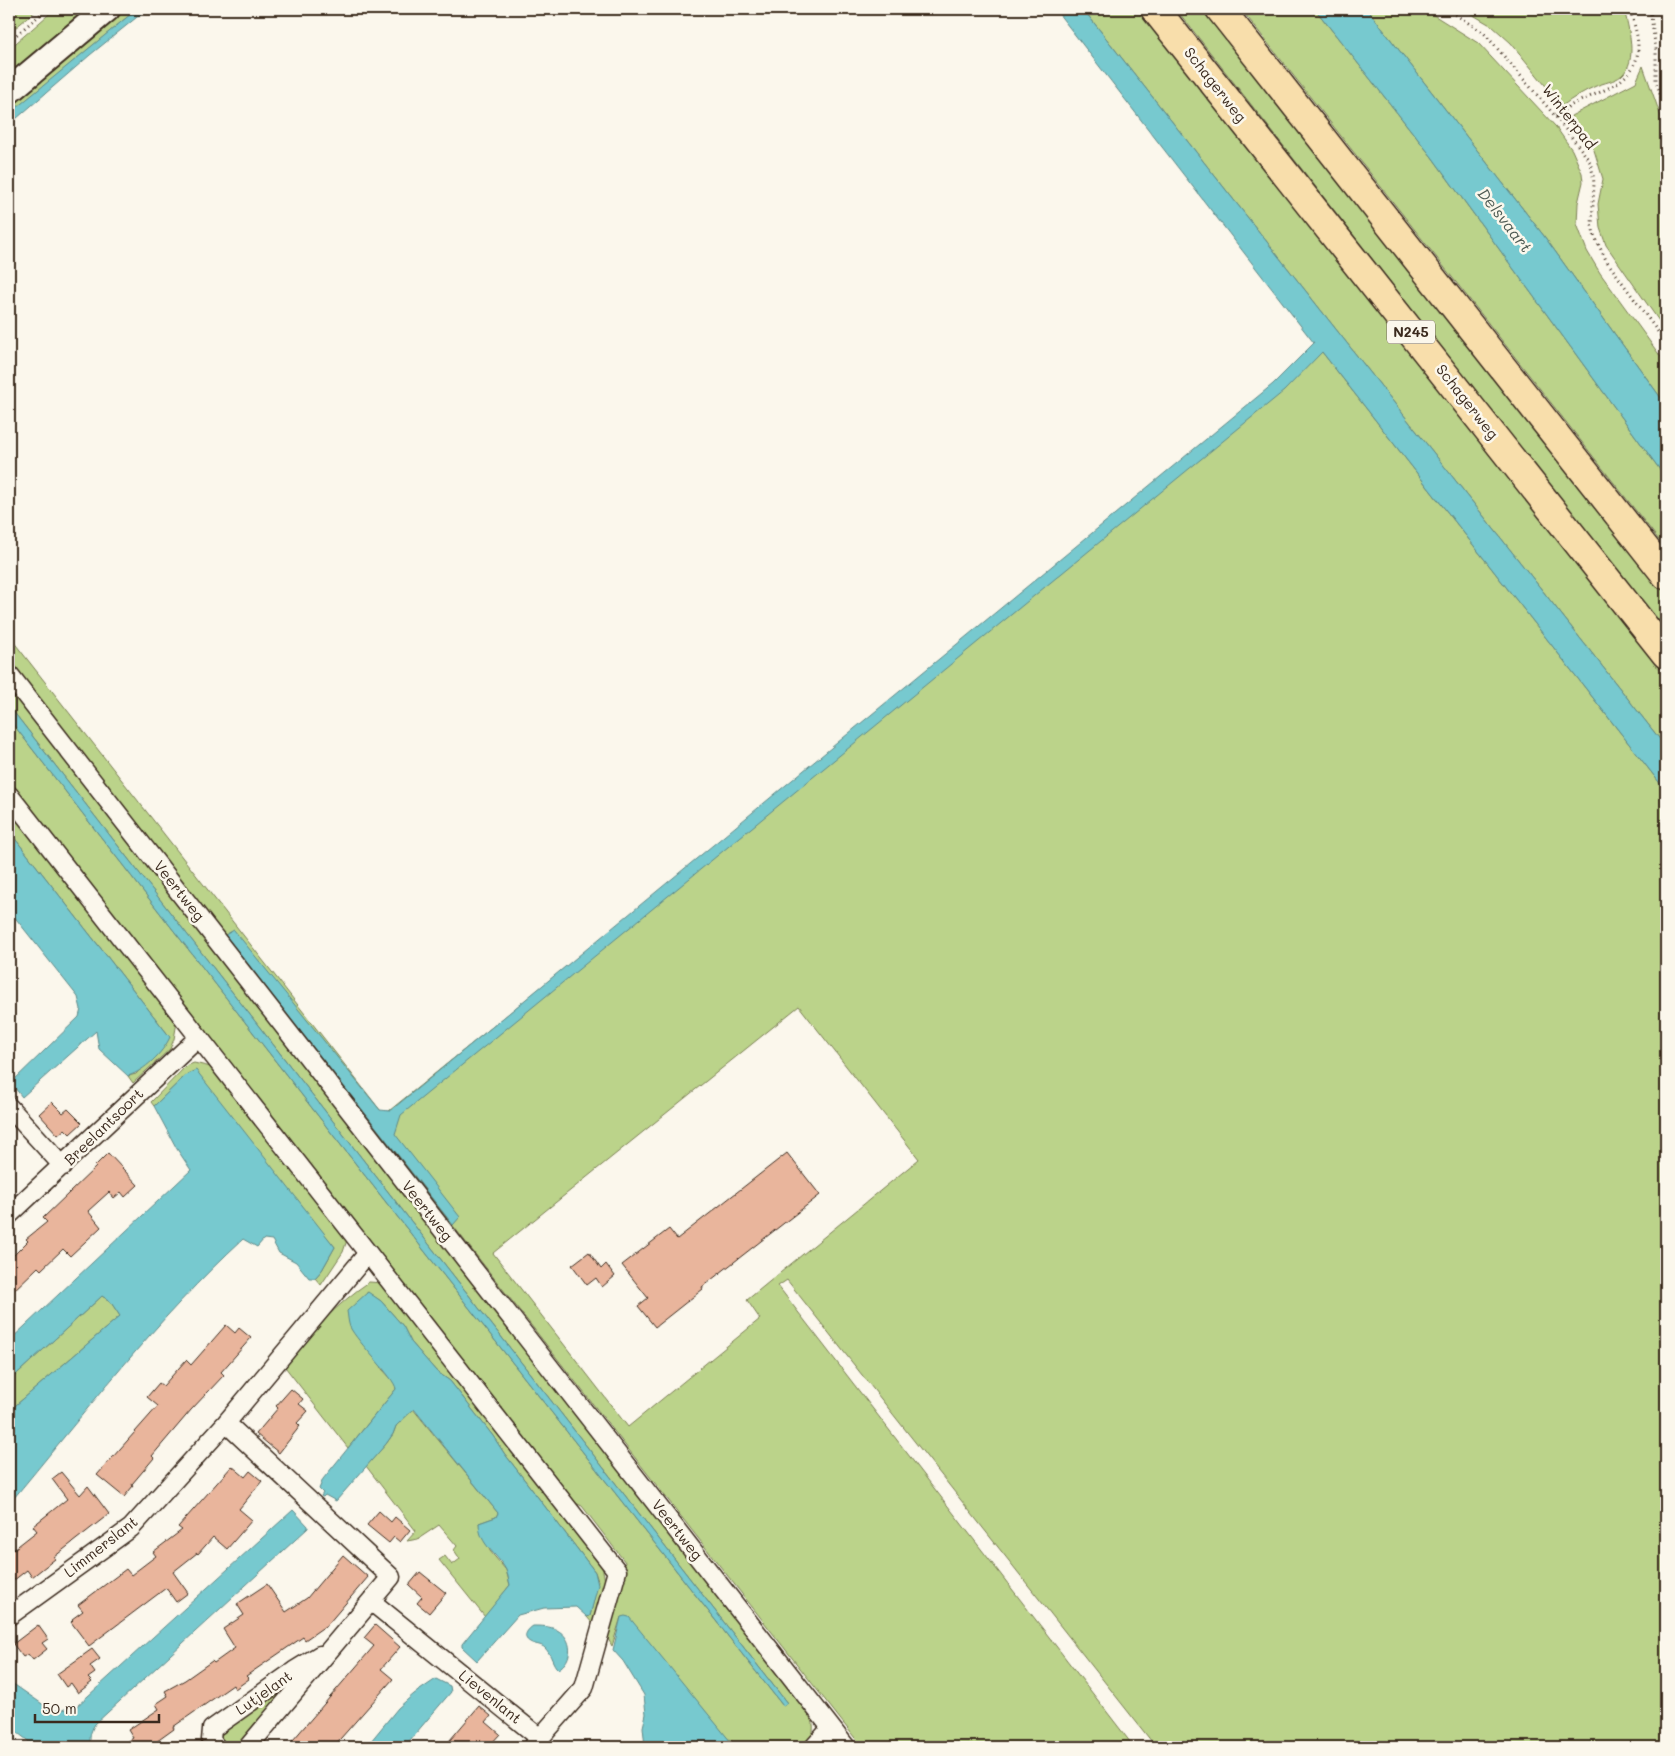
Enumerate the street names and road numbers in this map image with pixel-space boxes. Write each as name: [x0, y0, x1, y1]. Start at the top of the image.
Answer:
street label: Schagerweg: [1180, 43, 1252, 126]
street label: Winterpad: [1538, 80, 1602, 153]
road number: N245: [1387, 321, 1435, 344]
street label: Schagerweg: [1432, 360, 1504, 443]
street label: Veertweg: [150, 856, 210, 925]
street label: Breelantsoort: [59, 1083, 147, 1169]
street label: Veertweg: [398, 1176, 458, 1245]
street label: Veertweg: [648, 1495, 708, 1564]
street label: Limmerslant: [59, 1511, 141, 1581]
street label: Lutjelant: [231, 1665, 296, 1719]
street label: Lievenlant: [455, 1665, 526, 1728]

